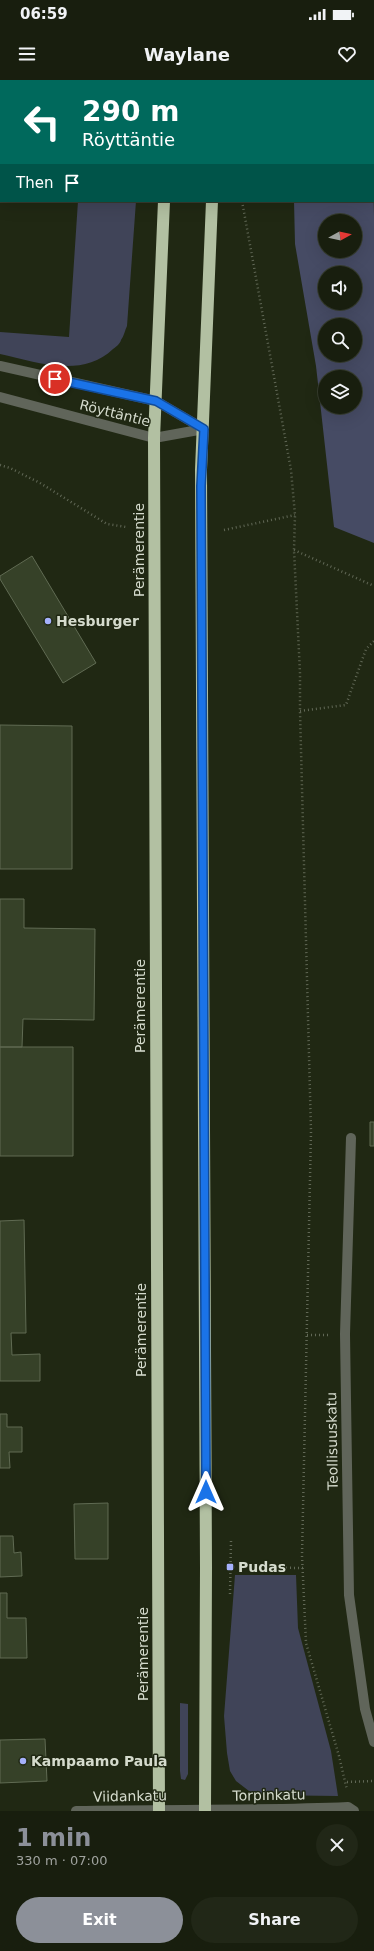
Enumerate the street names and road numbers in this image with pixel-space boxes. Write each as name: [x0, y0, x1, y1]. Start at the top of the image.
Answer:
street label: Röyttäntie: [78, 396, 152, 430]
street label: Perämerentie: [131, 503, 147, 597]
street label: Perämerentie: [132, 959, 148, 1053]
street label: Perämerentie: [133, 1283, 149, 1377]
street label: Teollisuuskatu: [323, 1392, 341, 1491]
street label: Perämerentie: [135, 1607, 151, 1701]
street label: Torpinkatu: [231, 1786, 306, 1804]
street label: Viidankatu: [93, 1787, 167, 1805]

